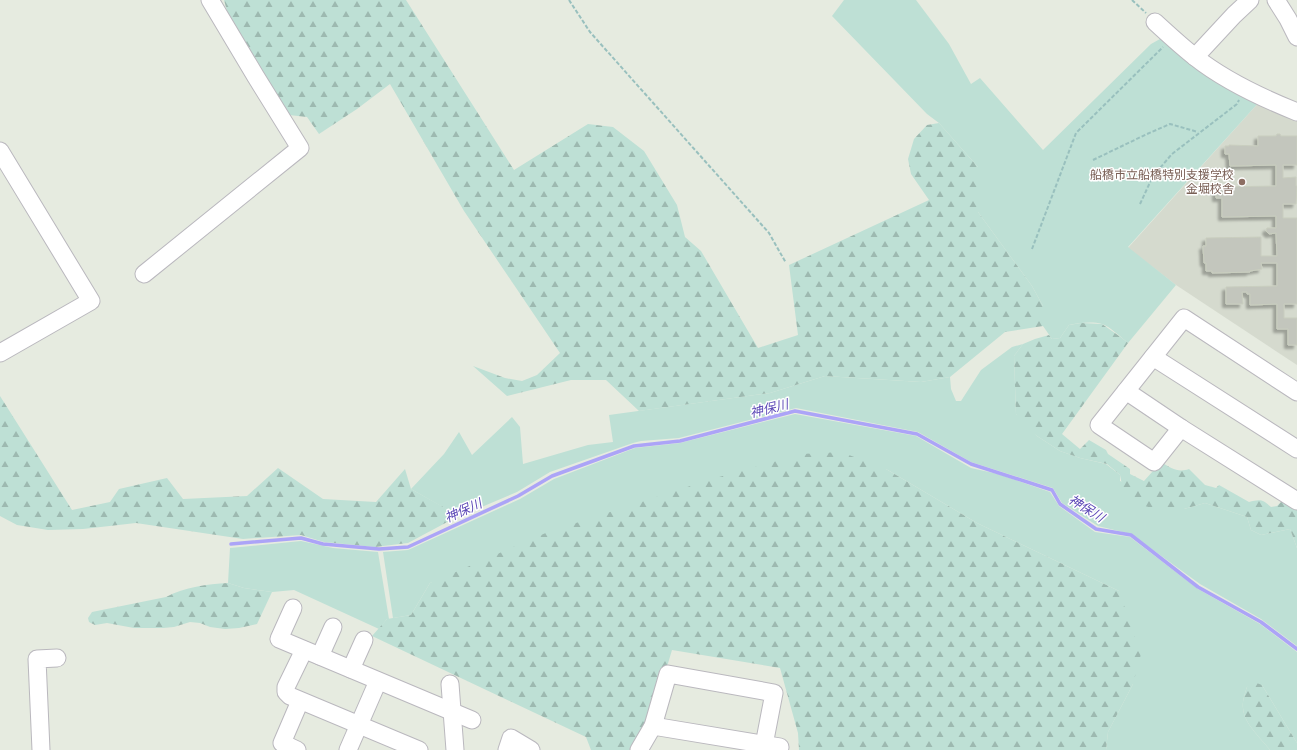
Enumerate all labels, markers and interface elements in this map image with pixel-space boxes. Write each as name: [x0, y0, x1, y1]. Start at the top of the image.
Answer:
place label: 船橋市立船橋特別支援学校 金堀校舎: [1090, 167, 1234, 197]
marker: 船橋市立船橋特別支援学校 金堀校舎: [1237, 177, 1247, 187]
water label: 神保川: [748, 395, 792, 421]
water label: 神保川: [1066, 491, 1109, 527]
water label: 神保川: [442, 494, 486, 526]

